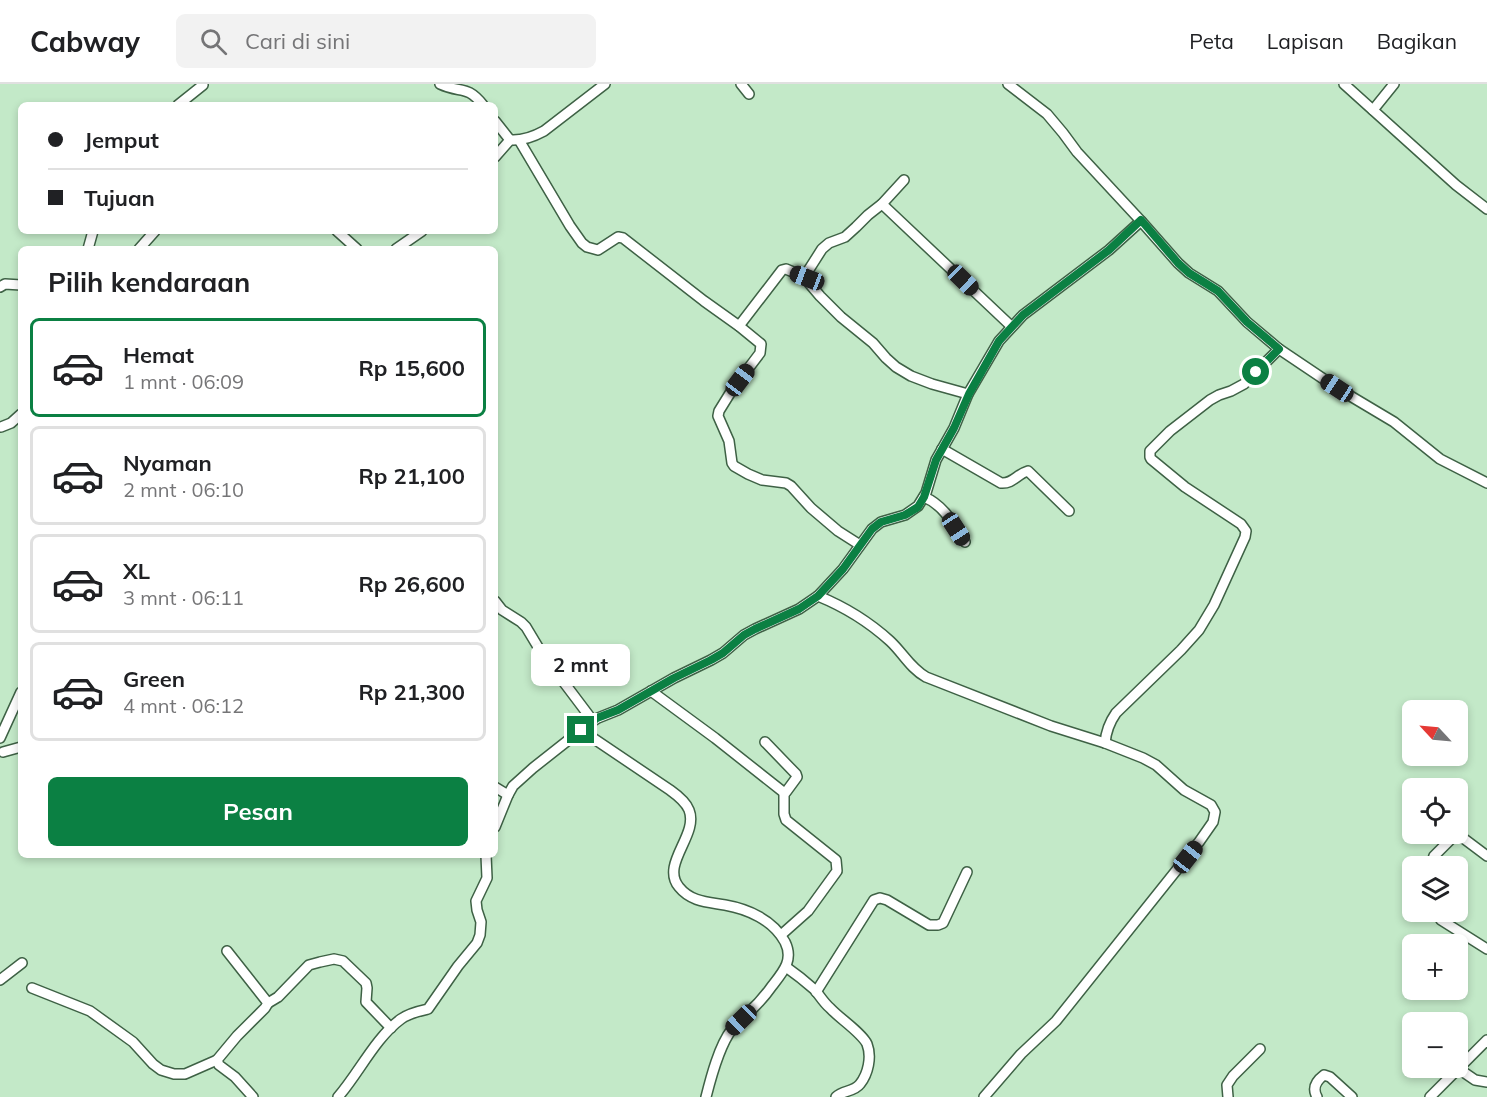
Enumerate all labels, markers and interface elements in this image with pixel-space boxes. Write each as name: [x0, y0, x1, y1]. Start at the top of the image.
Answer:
search box: [176, 14, 596, 68]
text: Cabway: [30, 24, 140, 59]
icon: search: [197, 25, 230, 58]
text: Cari di sini: [245, 27, 350, 55]
text: Peta: [1189, 28, 1234, 54]
text: Lapisan: [1267, 28, 1344, 54]
text: Bagikan: [1377, 28, 1457, 54]
text: Jemput: [84, 126, 159, 154]
text: Tujuan: [84, 184, 155, 212]
car: [944, 261, 982, 299]
car: [787, 263, 827, 293]
text: Pilih kendaraan: [48, 265, 250, 299]
icon: car: [51, 341, 105, 395]
text: Hemat: [123, 341, 194, 369]
text: Rp 15,600: [358, 354, 465, 382]
route start: [1242, 358, 1269, 385]
car: [722, 360, 758, 400]
text: 1 mnt · 06:09: [123, 369, 244, 394]
car: [1317, 371, 1357, 405]
icon: car: [51, 449, 105, 503]
text: Nyaman: [123, 449, 212, 477]
text: Rp 21,100: [358, 462, 465, 490]
text: 2 mnt · 06:10: [123, 477, 244, 502]
car: [939, 509, 973, 549]
icon: car: [51, 557, 105, 611]
text: XL: [123, 557, 150, 585]
text: Rp 26,600: [358, 570, 465, 598]
text: 3 mnt · 06:11: [123, 585, 244, 610]
callout: 2 mnt: [532, 643, 630, 685]
text: 2 mnt: [553, 652, 608, 677]
icon: car: [51, 665, 105, 719]
text: Green: [123, 665, 185, 693]
text: Rp 21,300: [358, 678, 465, 706]
text: 4 mnt · 06:12: [123, 693, 244, 718]
north arrow: [1402, 700, 1468, 766]
map controls: [1402, 700, 1468, 1078]
route end: [567, 716, 594, 743]
button: Pesan: [48, 777, 468, 846]
button: locate: [1402, 778, 1468, 844]
car: [1170, 837, 1206, 877]
button: layers: [1402, 856, 1468, 922]
button: +: [1402, 934, 1468, 1000]
car: [722, 1001, 760, 1039]
button: −: [1402, 1012, 1468, 1078]

